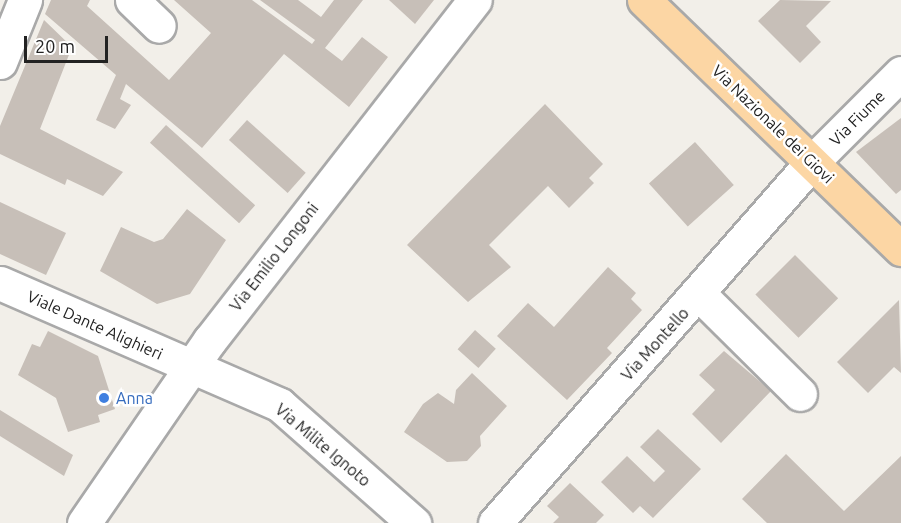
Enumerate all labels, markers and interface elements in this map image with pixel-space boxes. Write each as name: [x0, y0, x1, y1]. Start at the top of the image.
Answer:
scale bar: [27, 24, 111, 62]
text: 20 m: [35, 36, 75, 56]
street label: Via Nazionale dei Giovi: [708, 61, 838, 187]
street label: Via Fiume: [825, 86, 889, 150]
street label: Via Emilio Longoni: [226, 199, 322, 315]
street label: Viale Dante Alighieri: [24, 286, 166, 364]
street label: Via Montello: [617, 304, 693, 384]
place label: Anna: [116, 388, 153, 408]
marker: Anna: [97, 391, 111, 405]
street label: Via Milite Ignoto: [271, 400, 375, 490]

